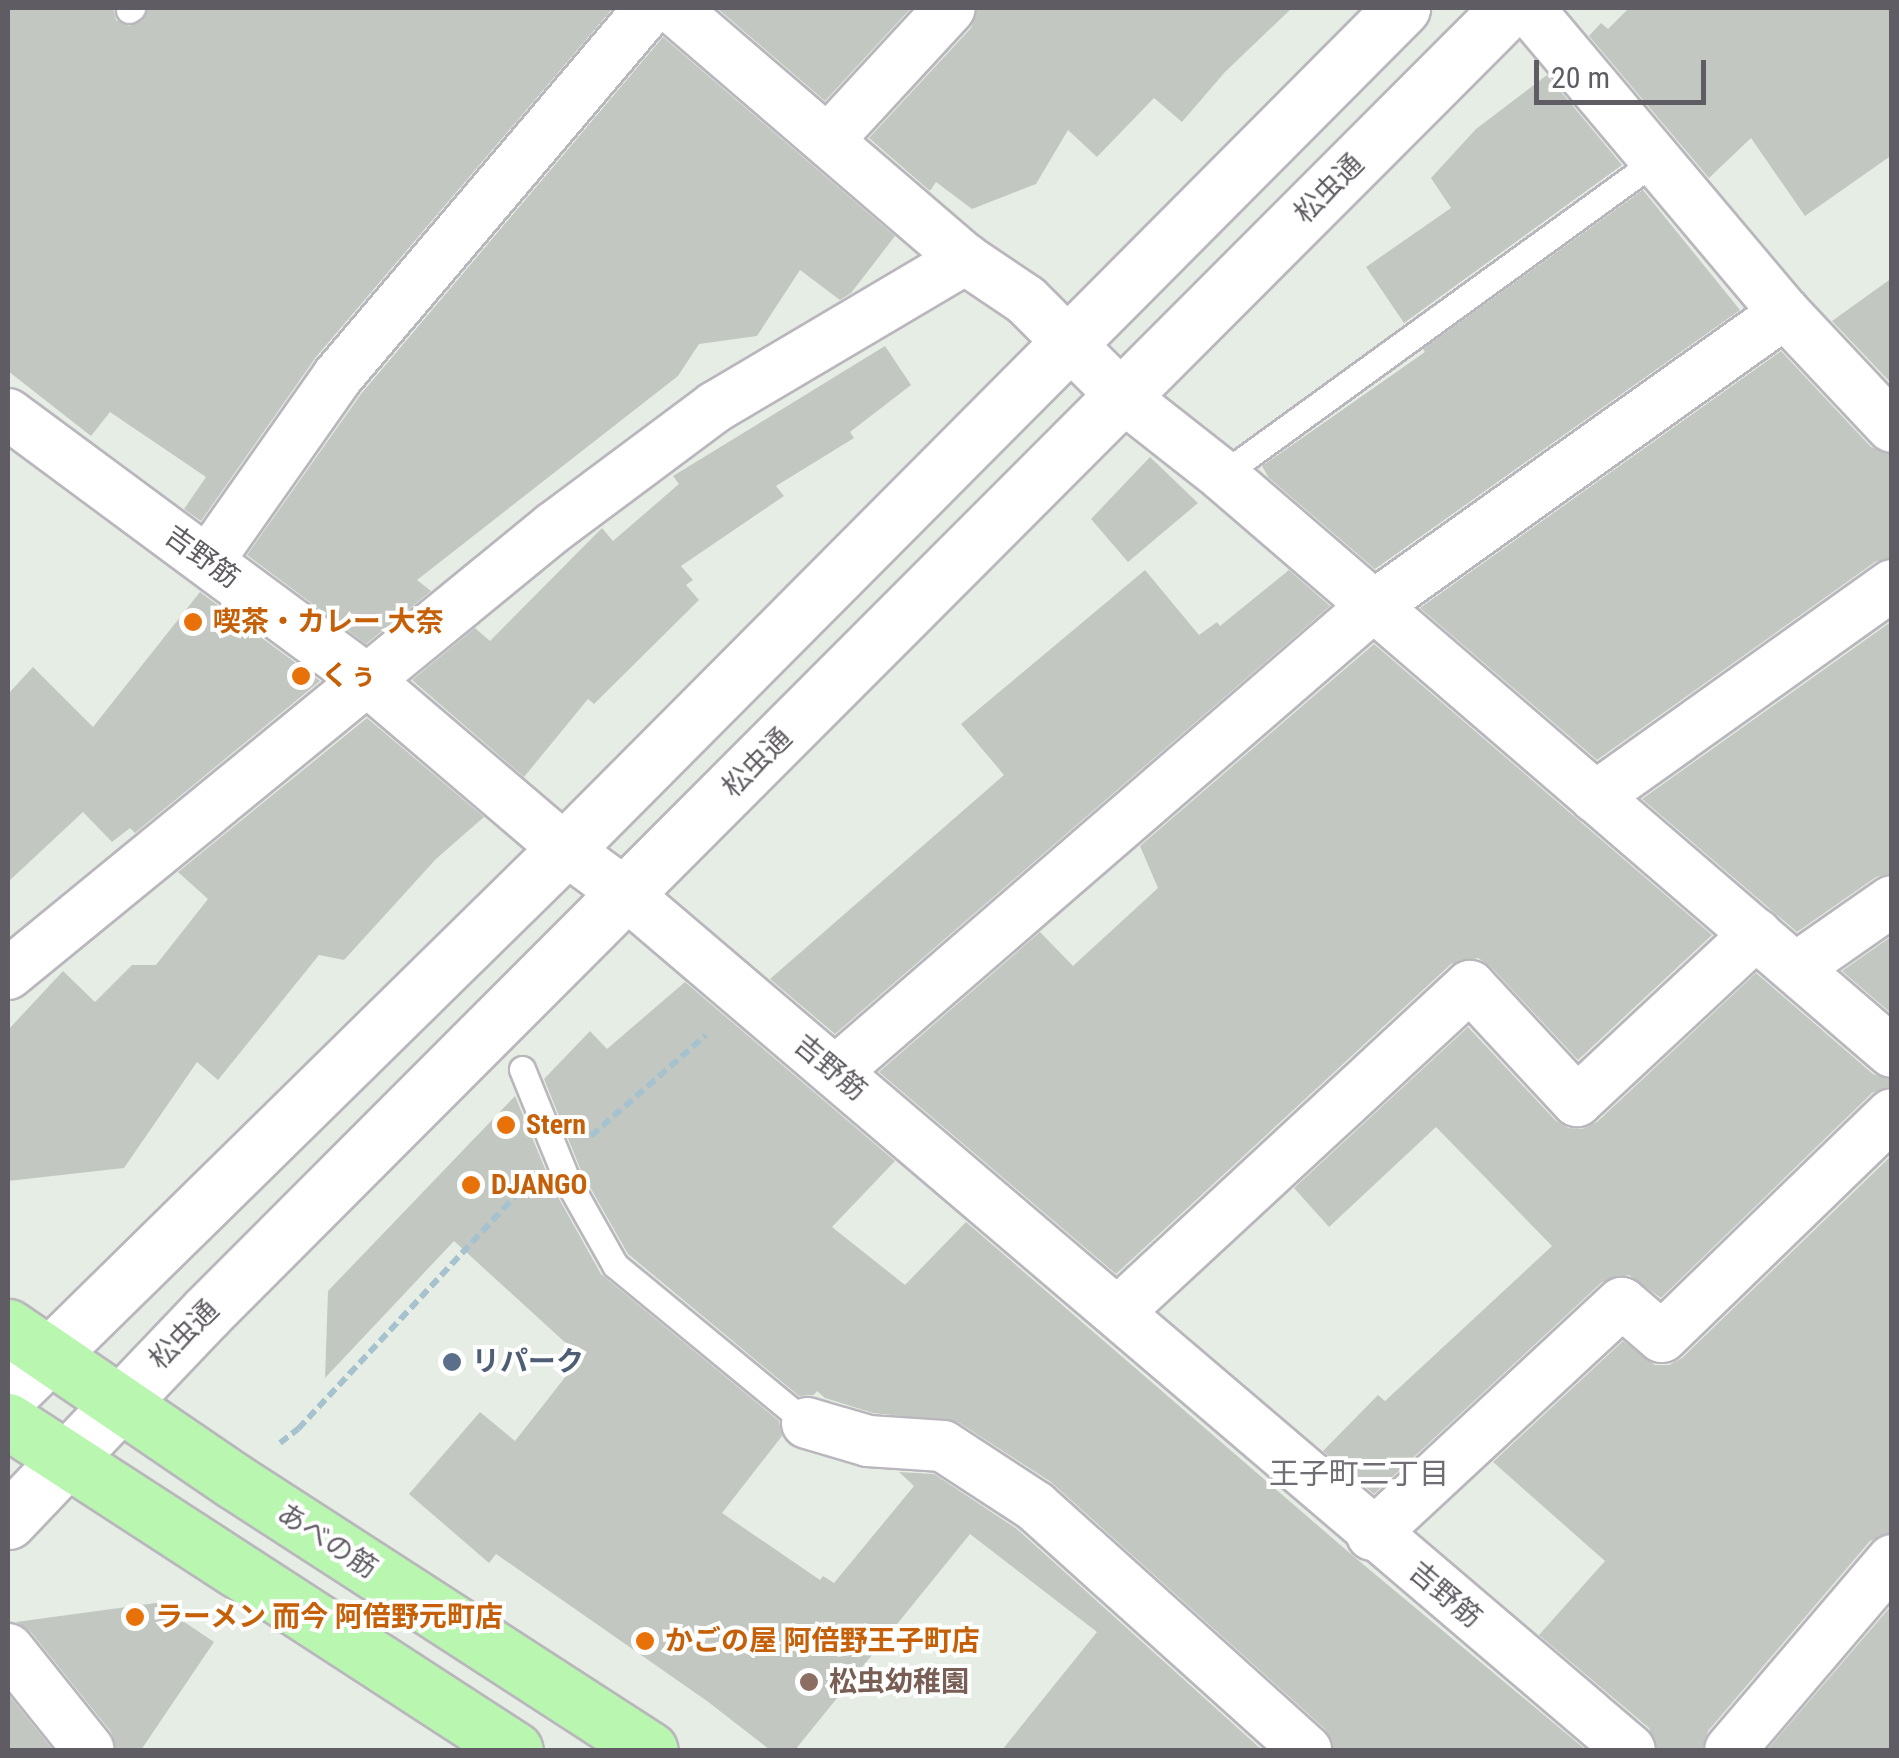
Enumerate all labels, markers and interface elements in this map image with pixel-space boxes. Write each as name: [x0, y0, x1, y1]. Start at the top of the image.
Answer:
scale bar: [1539, 40, 1712, 102]
text: 20 m: [1551, 60, 1610, 95]
street label: 松虫通: [1287, 147, 1371, 231]
street label: 吉野筋: [158, 519, 246, 595]
place label: 喫茶・カレー 大奈: [213, 605, 443, 639]
marker: 喫茶・カレー 大奈: [182, 611, 204, 633]
place label: くぅ: [321, 659, 377, 693]
marker: くぅ: [290, 665, 312, 687]
street label: 松虫通: [715, 721, 799, 805]
street label: 吉野筋: [787, 1028, 873, 1108]
place label: Stern: [526, 1108, 586, 1142]
marker: Stern: [495, 1114, 517, 1136]
place label: DJANGO: [491, 1168, 587, 1202]
marker: DJANGO: [460, 1174, 482, 1196]
street label: 松虫通: [142, 1293, 226, 1377]
place label: リパーク: [472, 1345, 584, 1379]
marker: リパーク: [441, 1351, 463, 1373]
district label: 王子町二丁目: [1269, 1456, 1449, 1492]
street label: あべの筋: [271, 1496, 383, 1586]
street label: 吉野筋: [1402, 1555, 1488, 1635]
place label: ラーメン 而今 阿倍野元町店: [155, 1600, 504, 1634]
marker: ラーメン 而今 阿倍野元町店: [124, 1606, 146, 1628]
place label: かごの屋 阿倍野王子町店: [665, 1624, 979, 1658]
marker: かごの屋 阿倍野王子町店: [634, 1630, 656, 1652]
place label: 松虫幼稚園: [829, 1665, 969, 1699]
marker: 松虫幼稚園: [798, 1671, 820, 1693]

